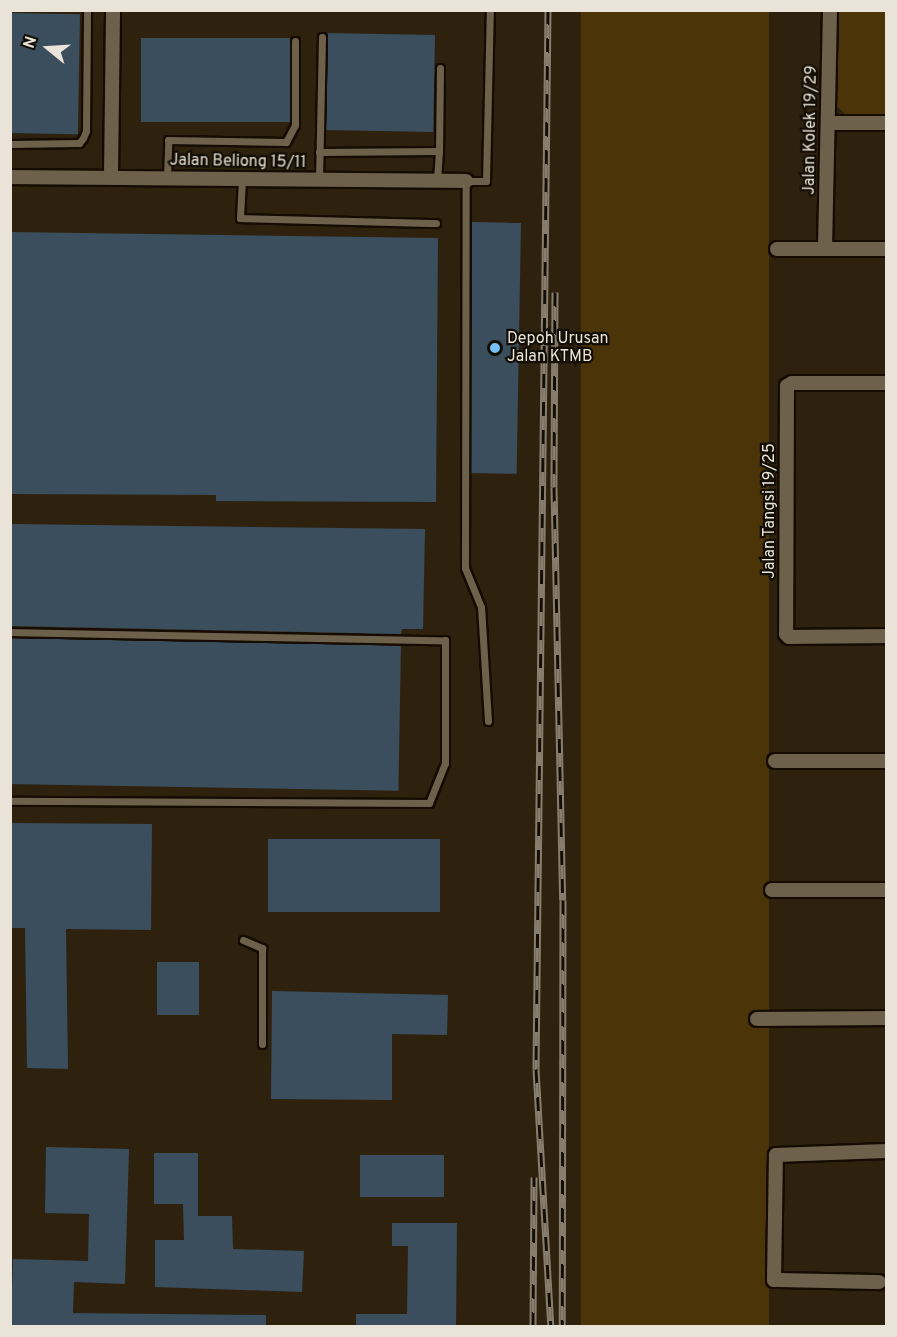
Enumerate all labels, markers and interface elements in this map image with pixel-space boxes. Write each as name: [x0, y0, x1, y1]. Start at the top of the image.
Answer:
north arrow: [18, 18, 78, 78]
text: N: [20, 34, 42, 51]
street label: Jalan Kolek 19/29: [800, 65, 822, 195]
street label: Jalan Beliong 15/11: [169, 151, 307, 173]
place label: Depoh Urusan Jalan KTMB: [507, 329, 609, 367]
marker: Depoh Urusan Jalan KTMB: [488, 341, 502, 355]
street label: Jalan Tangsi 19/25: [760, 443, 780, 579]

